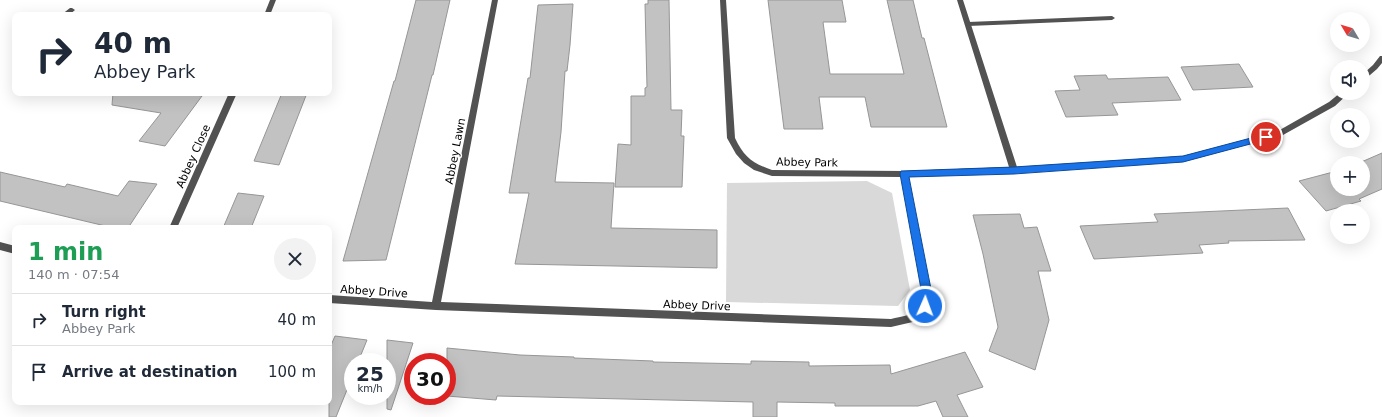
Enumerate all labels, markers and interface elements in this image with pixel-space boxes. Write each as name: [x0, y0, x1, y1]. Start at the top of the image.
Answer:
north arrow: [1330, 12, 1370, 52]
map controls: [1330, 12, 1370, 244]
text: 40 m: [94, 27, 172, 60]
icon: right: [28, 28, 80, 80]
button: sound: [1330, 60, 1370, 100]
text: Abbey Park: [94, 61, 196, 82]
button: search: [1330, 108, 1370, 148]
street label: Abbey Lawn: [443, 117, 468, 185]
pin: [1249, 120, 1283, 154]
street label: Abbey Close: [174, 122, 213, 190]
icon: arrive: [1255, 126, 1277, 148]
street label: Abbey Park: [776, 155, 839, 170]
button: +: [1330, 156, 1370, 196]
button: −: [1330, 204, 1370, 244]
text: 1 min: [28, 238, 103, 266]
button: close: [274, 238, 316, 280]
text: 140 m · 07:54: [28, 267, 119, 282]
street label: Abbey Drive: [340, 283, 408, 300]
position arrow: [904, 285, 946, 327]
street label: Abbey Drive: [663, 298, 731, 313]
text: Turn right: [62, 303, 146, 321]
icon: right: [28, 309, 50, 331]
text: 40 m: [278, 311, 316, 329]
text: Abbey Park: [62, 321, 135, 336]
speed limit sign: 30: [404, 353, 456, 405]
icon: arrive: [28, 361, 50, 383]
text: 25: [356, 362, 384, 386]
text: Arrive at destination: [62, 363, 237, 381]
text: 100 m: [268, 363, 316, 381]
text: km/h: [357, 383, 383, 394]

